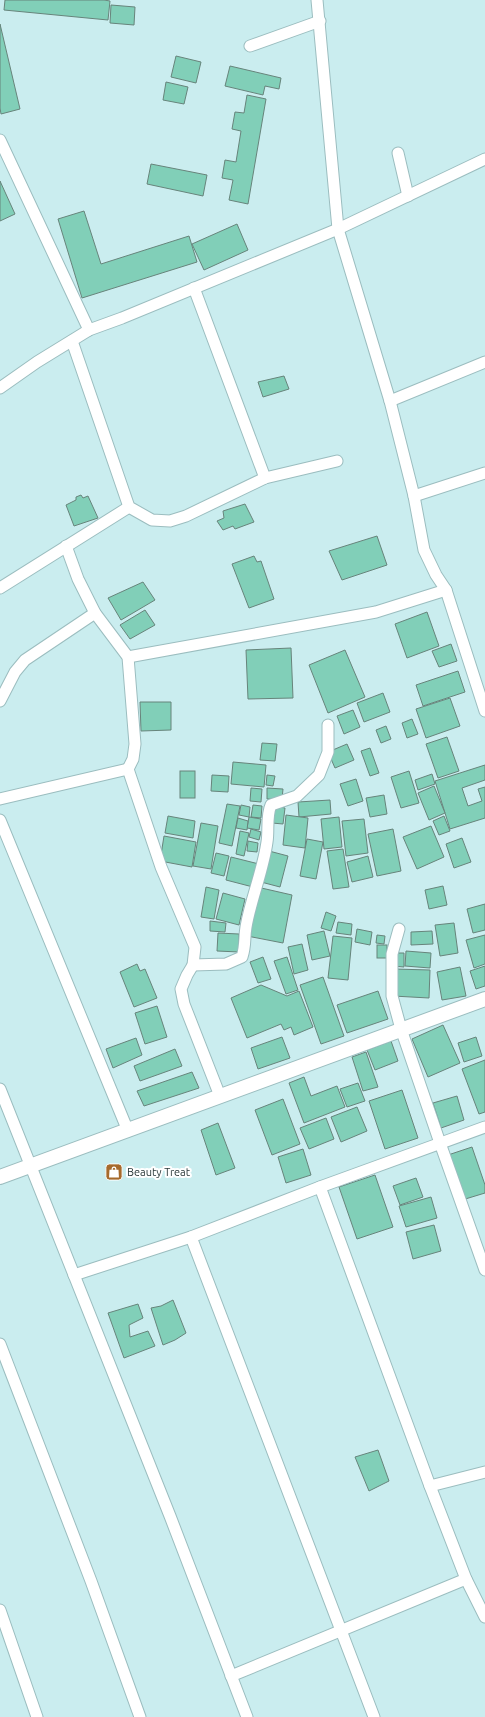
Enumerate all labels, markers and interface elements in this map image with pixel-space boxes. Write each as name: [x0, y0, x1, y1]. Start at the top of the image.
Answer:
shop icon: Beauty Treat: [104, 1162, 124, 1182]
place label: Beauty Treat: [127, 1166, 191, 1178]

